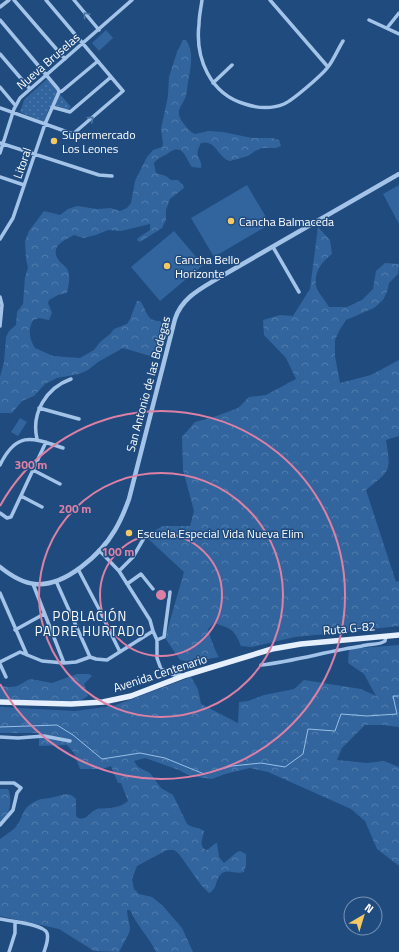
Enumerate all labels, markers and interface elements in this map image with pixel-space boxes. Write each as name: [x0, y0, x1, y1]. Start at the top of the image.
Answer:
one-way arrow: [84, 12, 91, 19]
street label: Nueva Bruselas: [12, 28, 84, 94]
one-way arrow: [86, 116, 94, 123]
place label: Supermercado Los Leones: [62, 125, 135, 158]
marker: Supermercado Los Leones: [49, 136, 59, 146]
street label: Litoral: [8, 145, 36, 181]
place label: Cancha Balmaceda: [239, 212, 334, 231]
marker: Cancha Balmaceda: [226, 216, 236, 226]
place label: Cancha Bello Horizonte: [175, 250, 240, 283]
marker: Cancha Bello Horizonte: [162, 261, 172, 271]
street label: San Antonio de las Bodegas: [121, 314, 175, 454]
text: 300 m: [15, 455, 47, 474]
text: 200 m: [59, 499, 91, 518]
place label: Escuela Especial Vida Nueva Elim: [137, 524, 304, 543]
marker: Escuela Especial Vida Nueva Elim: [124, 528, 134, 538]
text: 100 m: [102, 542, 134, 561]
centre of rings: [154, 588, 168, 602]
district label: POBLACIÓN PADRE HURTADO: [35, 606, 145, 641]
street label: Ruta G-82: [322, 616, 376, 640]
street label: Avenida Centenario: [111, 649, 209, 697]
north arrow: [343, 896, 383, 936]
text: N: [361, 899, 377, 917]

